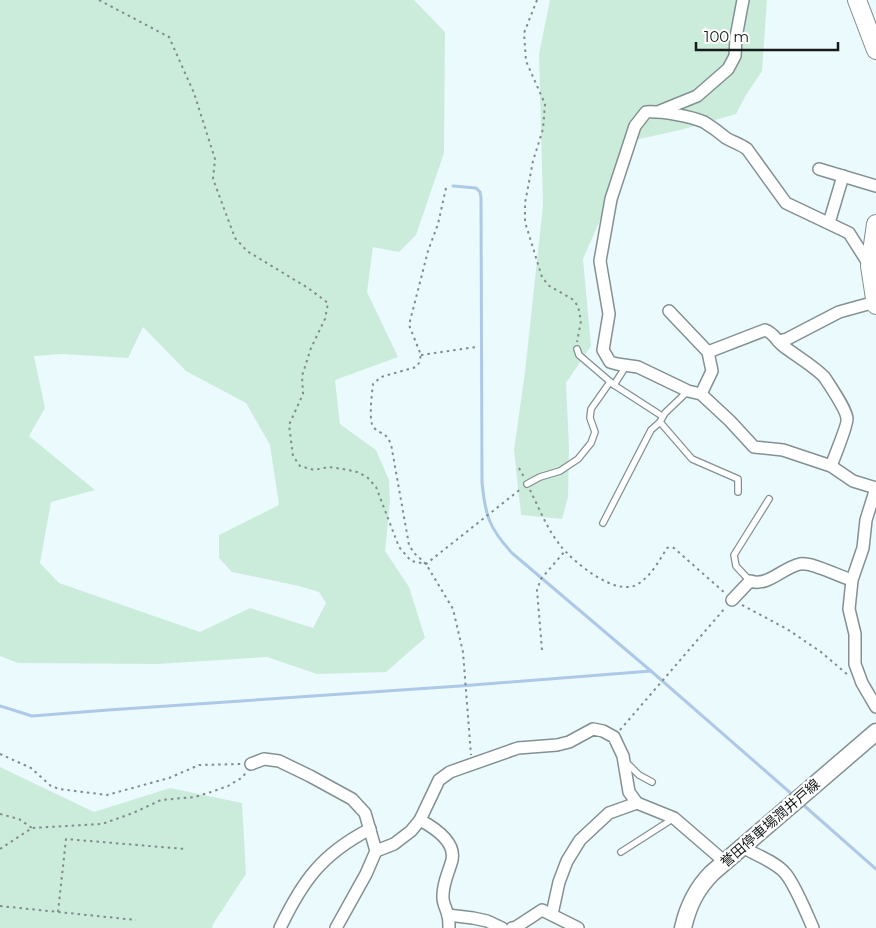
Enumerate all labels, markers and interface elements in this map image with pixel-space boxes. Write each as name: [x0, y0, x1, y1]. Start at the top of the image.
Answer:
scale bar: [696, 20, 838, 52]
text: 100 m: [704, 27, 749, 46]
street label: 誉田停車場潤井戸線: [717, 775, 823, 871]

